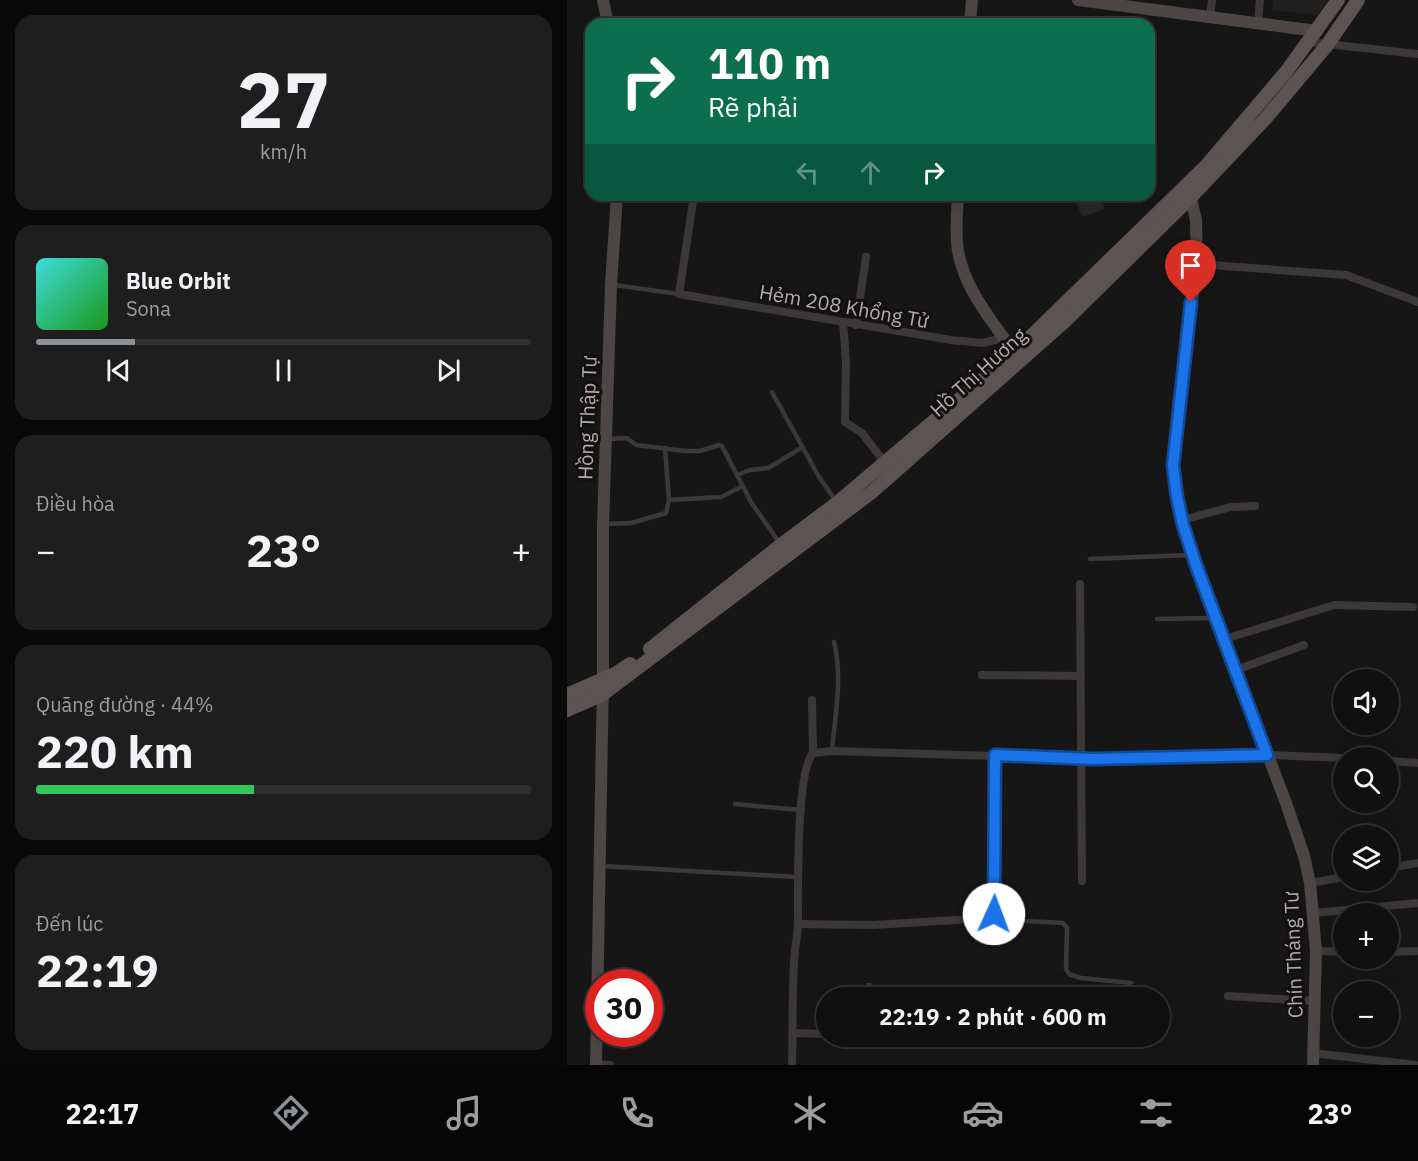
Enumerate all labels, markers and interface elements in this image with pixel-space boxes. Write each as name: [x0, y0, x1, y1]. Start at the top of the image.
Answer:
text: 110 m: [708, 36, 831, 91]
icon: right: [609, 42, 687, 120]
text: 27: [237, 48, 330, 149]
text: Rẽ phải: [708, 89, 798, 124]
text: km/h: [260, 138, 307, 165]
icon: left: [791, 156, 824, 189]
icon: ahead: [854, 156, 887, 189]
icon: right: [917, 156, 950, 189]
pin: [1165, 240, 1216, 302]
icon: arrive: [1174, 249, 1207, 282]
text: Blue Orbit: [126, 266, 231, 295]
street label: Hẻm 208 Khổng Tử: [757, 278, 932, 334]
text: Sona: [126, 295, 171, 322]
street label: Hồ Thị Hương: [924, 321, 1032, 423]
icon: previous: [102, 354, 135, 387]
icon: pause: [267, 354, 300, 387]
icon: next: [432, 354, 465, 387]
street label: Hồng Thập Tự: [571, 355, 603, 480]
text: Điều hòa: [36, 490, 115, 517]
text: 23°: [246, 521, 321, 579]
text: −: [36, 529, 56, 572]
text: +: [511, 529, 531, 572]
map controls: [1333, 669, 1399, 1047]
button: sound: [1333, 669, 1399, 735]
text: Quãng đường · 44%: [36, 691, 213, 718]
text: 220 km: [36, 722, 194, 780]
button: search: [1333, 747, 1399, 813]
button: layers: [1333, 825, 1399, 891]
position arrow: [962, 882, 1026, 946]
street label: Chín Tháng Tư: [1277, 891, 1309, 1019]
button: +: [1333, 903, 1399, 969]
text: Đến lúc: [36, 910, 103, 937]
text: 22:19: [36, 941, 159, 999]
speed limit sign: 30: [585, 969, 663, 1047]
button: −: [1333, 981, 1399, 1047]
text: 22:19 · 2 phút · 600 m: [879, 1002, 1107, 1031]
icon: directions: [270, 1092, 312, 1134]
icon: music: [443, 1092, 485, 1134]
icon: phone: [616, 1092, 658, 1134]
icon: climate: [789, 1092, 831, 1134]
icon: car: [962, 1092, 1004, 1134]
icon: filters: [1135, 1092, 1177, 1134]
text: 22:17: [65, 1096, 139, 1131]
text: 23°: [1307, 1096, 1352, 1131]

